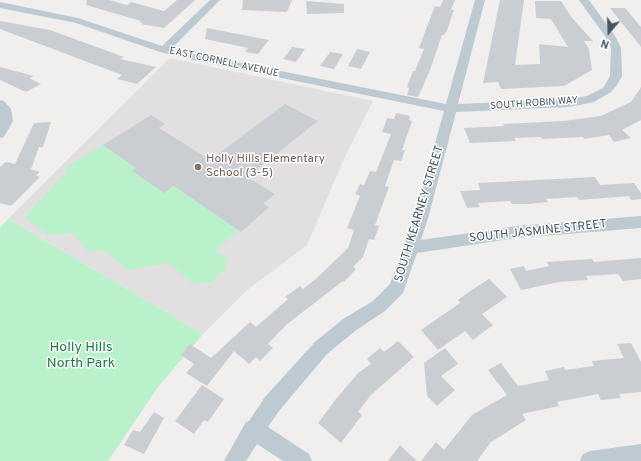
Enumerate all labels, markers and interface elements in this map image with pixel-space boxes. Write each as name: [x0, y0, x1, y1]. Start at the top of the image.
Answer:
north arrow: [589, 12, 629, 52]
text: N: [599, 35, 611, 51]
street label: EAST CORNELL AVENUE: [168, 46, 280, 80]
street label: SOUTH ROBIN WAY: [490, 95, 578, 113]
street label: SOUTH KEARNEY STREET: [392, 144, 448, 284]
place label: Holly Hills Elementary School (3-5): [206, 153, 325, 181]
marker: Holly Hills Elementary School (3-5): [193, 162, 203, 172]
street label: SOUTH JASMINE STREET: [469, 218, 607, 246]
park label: Holly Hills North Park: [47, 340, 115, 372]

